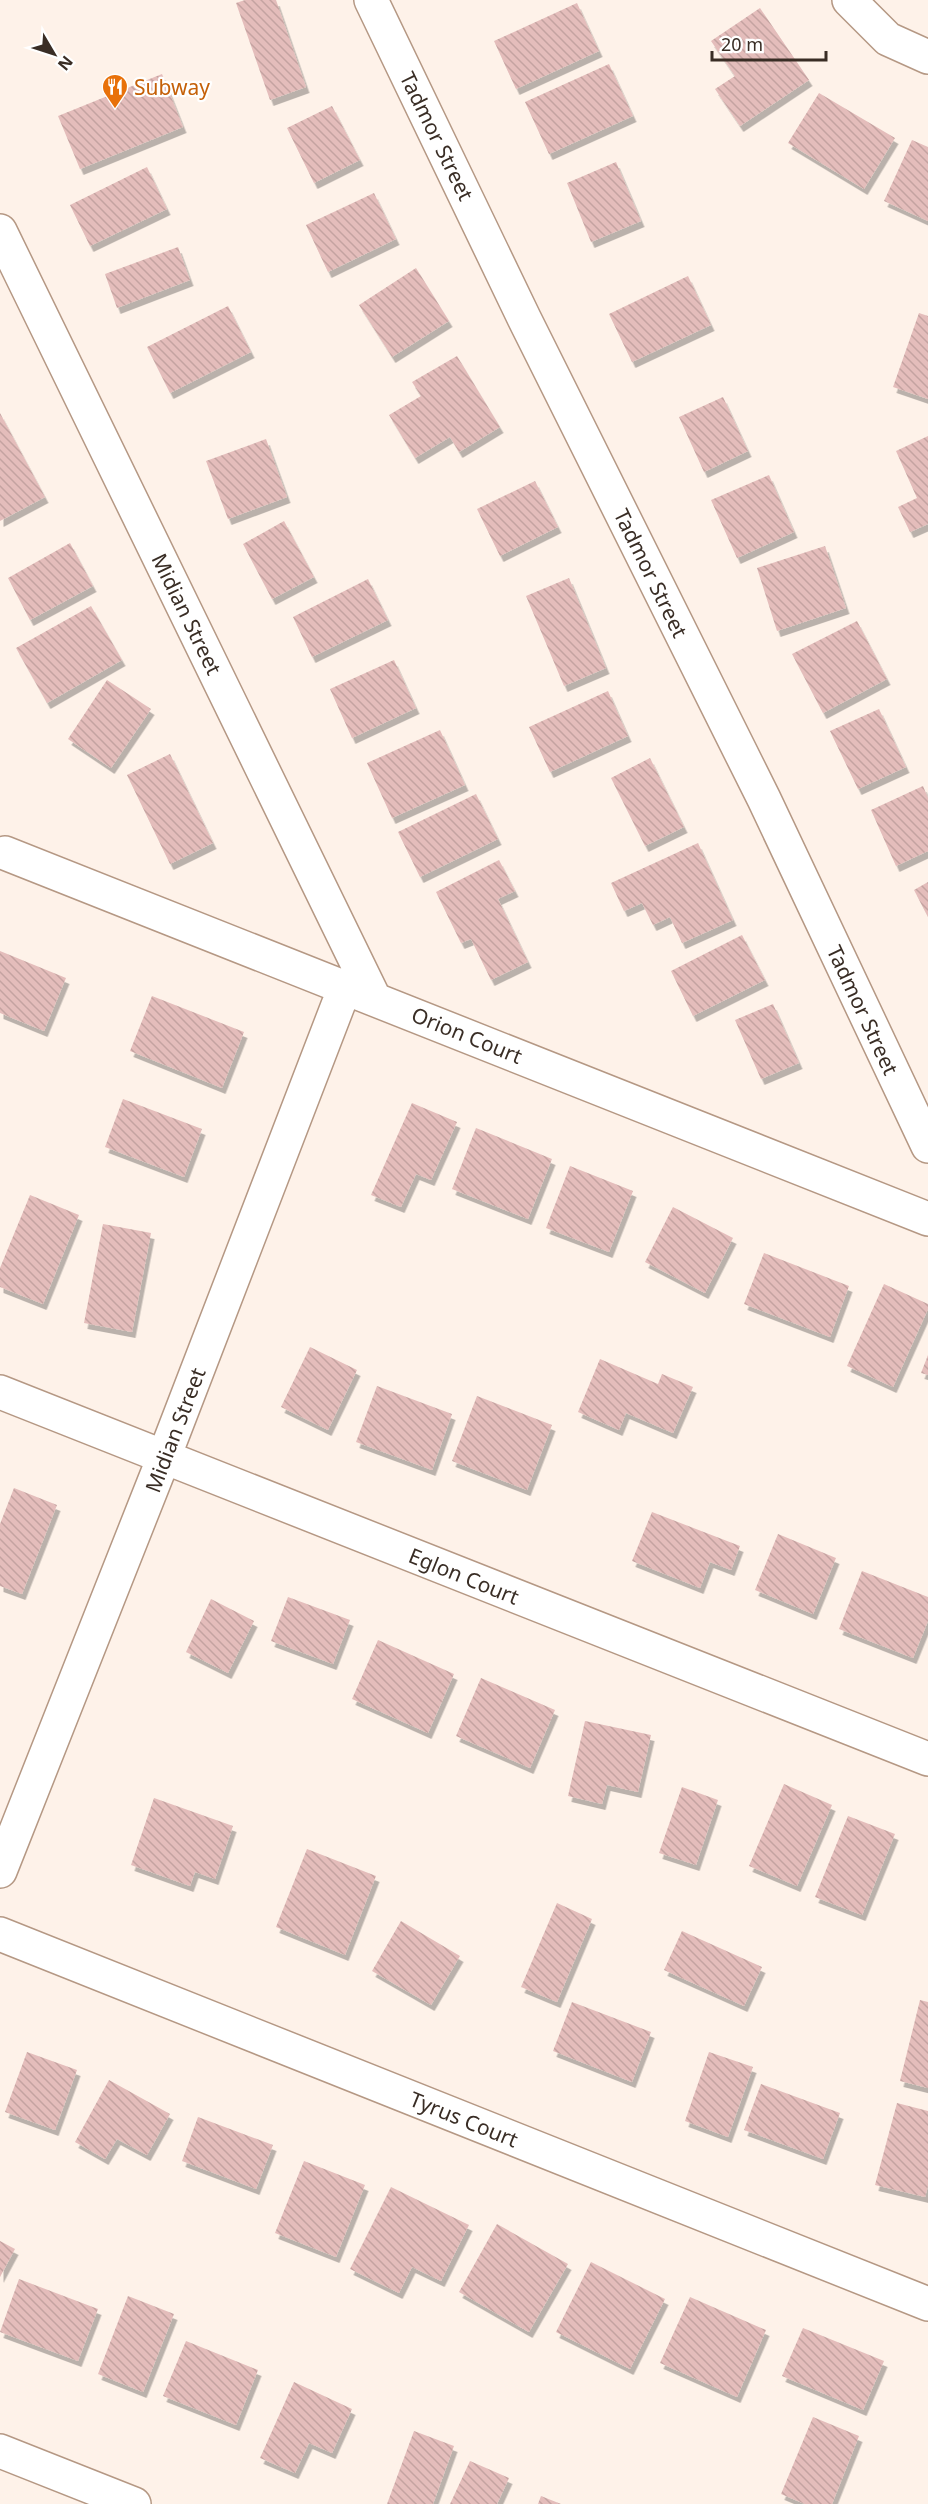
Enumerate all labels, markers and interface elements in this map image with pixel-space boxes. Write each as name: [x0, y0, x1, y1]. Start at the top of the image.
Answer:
north arrow: [24, 24, 84, 84]
scale bar: [712, 24, 826, 62]
text: 20 m: [721, 32, 763, 56]
text: N: [53, 51, 78, 75]
street label: Tadmor Street: [394, 67, 480, 205]
restaurant icon: Subway: [100, 72, 130, 110]
place label: Subway: [134, 73, 210, 101]
street label: Tadmor Street: [608, 504, 694, 642]
street label: Midian Street: [146, 549, 229, 680]
street label: Tadmor Street: [821, 941, 905, 1080]
street label: Orion Court: [408, 1000, 527, 1070]
street label: Midian Street: [138, 1363, 212, 1496]
street label: Eglon Court: [405, 1541, 524, 1611]
street label: Tyrus Court: [406, 2085, 523, 2154]

